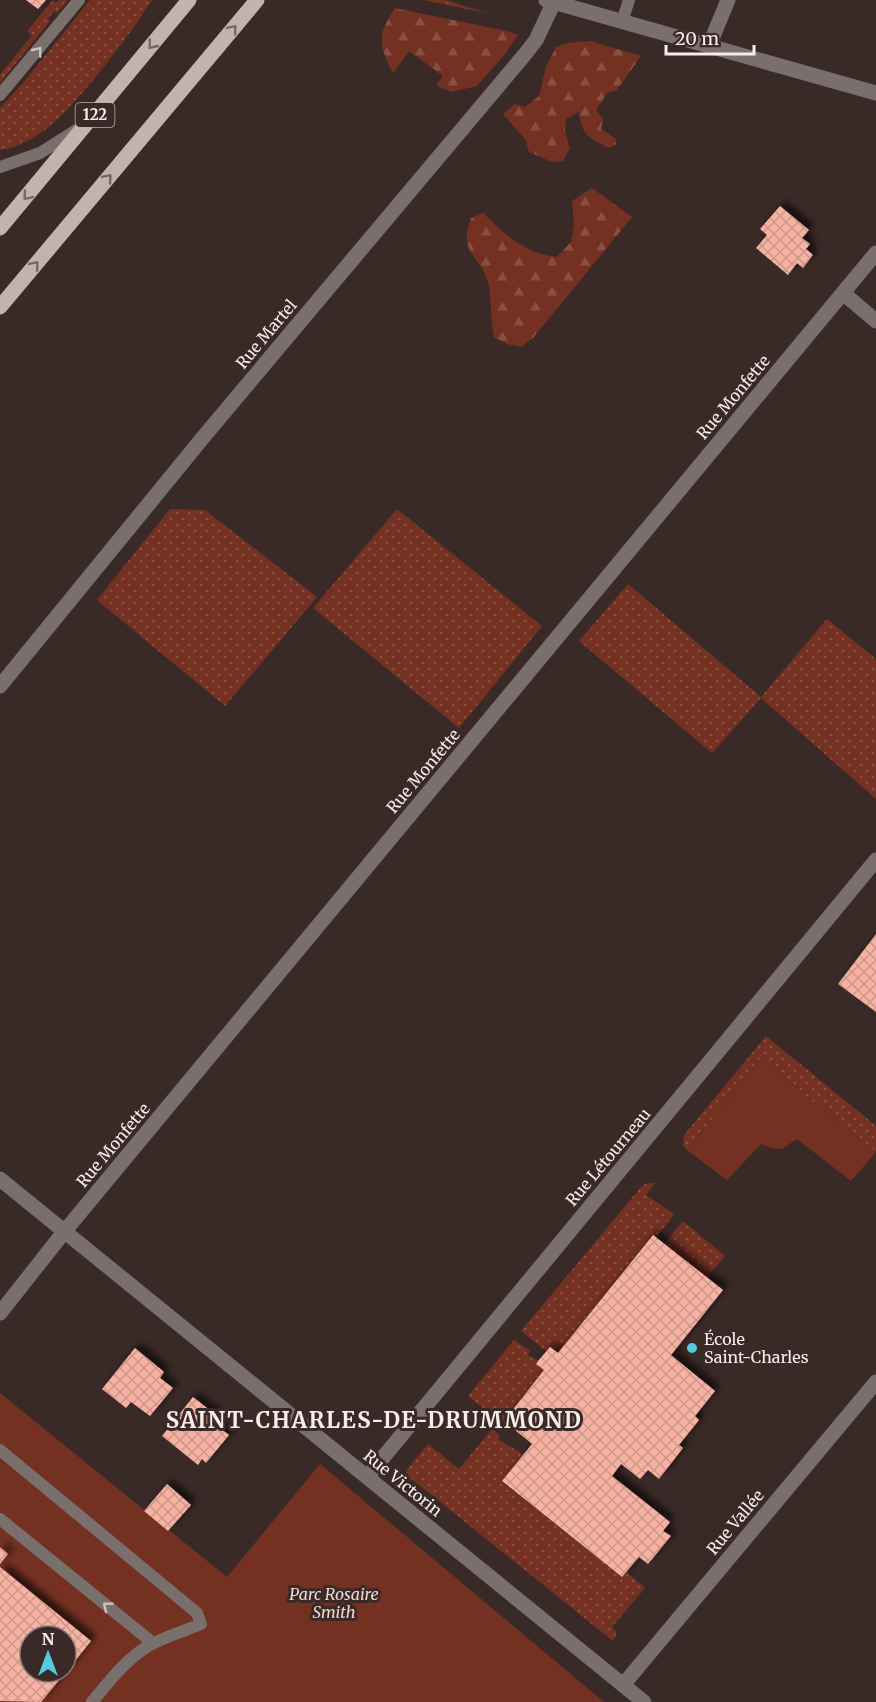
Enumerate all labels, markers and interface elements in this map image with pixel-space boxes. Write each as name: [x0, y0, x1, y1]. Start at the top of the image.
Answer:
scale bar: [666, 18, 754, 56]
one-way arrow: [226, 25, 237, 36]
text: 20 m: [675, 27, 719, 50]
one-way arrow: [148, 39, 159, 50]
one-way arrow: [31, 47, 42, 58]
road number: 122: [76, 103, 115, 127]
one-way arrow: [101, 174, 112, 185]
one-way arrow: [24, 189, 35, 200]
one-way arrow: [28, 261, 39, 272]
street label: Rue Martel: [231, 295, 301, 373]
street label: Rue Monfette: [692, 351, 774, 443]
street label: Rue Monfette: [382, 725, 464, 817]
street label: Rue Monfette: [72, 1099, 154, 1191]
street label: Rue Létourneau: [561, 1104, 655, 1210]
place label: École Saint-Charles: [704, 1329, 809, 1367]
marker: École Saint-Charles: [685, 1341, 699, 1355]
district label: SAINT-CHARLES-DE-DRUMMOND: [166, 1406, 582, 1434]
street label: Rue Victorin: [360, 1445, 446, 1521]
street label: Rue Vallée: [702, 1486, 768, 1558]
park label: Parc Rosaire Smith: [289, 1584, 379, 1622]
one-way arrow: [103, 1602, 114, 1613]
north arrow: [18, 1624, 78, 1684]
text: N: [42, 1629, 55, 1649]

